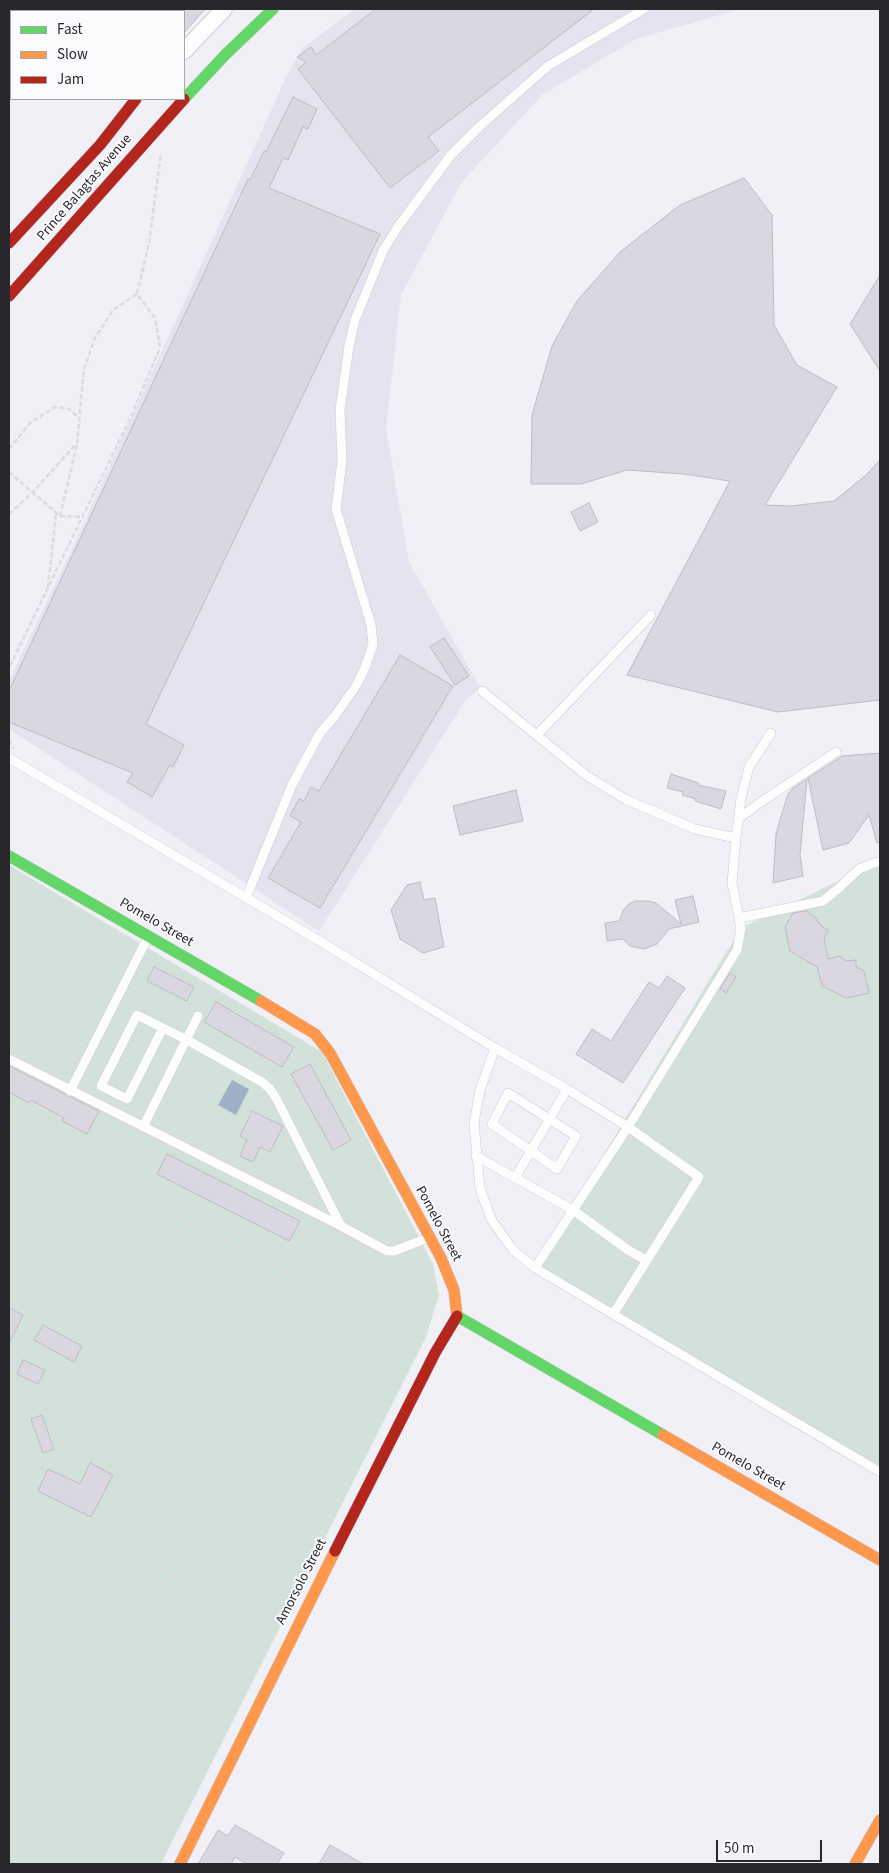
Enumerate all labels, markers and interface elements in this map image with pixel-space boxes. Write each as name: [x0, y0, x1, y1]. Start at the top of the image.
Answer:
legend: [10, 10, 185, 100]
text: Fast: [57, 19, 83, 40]
text: Slow: [57, 44, 88, 65]
text: Jam: [57, 69, 84, 90]
street label: Prince Balagtas Avenue: [34, 131, 136, 245]
street label: Pomelo Street: [116, 895, 196, 951]
street label: Pomelo Street: [411, 1184, 465, 1264]
street label: Pomelo Street: [708, 1439, 788, 1495]
street label: Amorsolo Street: [273, 1536, 331, 1628]
scale bar: [719, 1830, 825, 1862]
text: 50 m: [724, 1838, 754, 1859]

